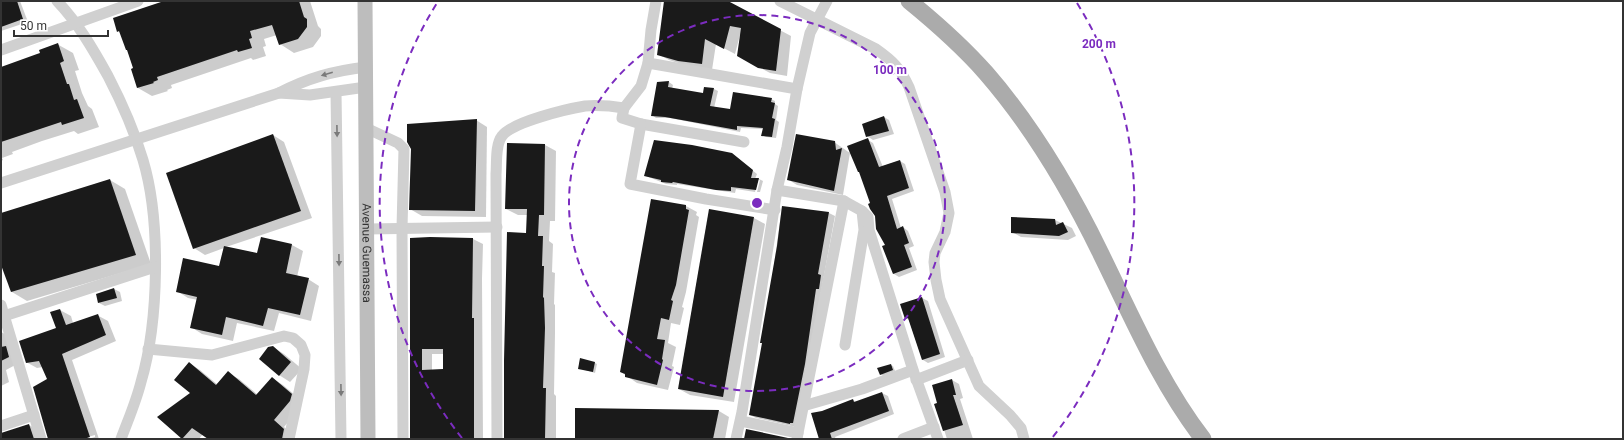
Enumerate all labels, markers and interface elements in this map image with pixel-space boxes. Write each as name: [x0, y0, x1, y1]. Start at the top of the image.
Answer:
scale bar: [14, 12, 108, 38]
text: 50 m: [20, 19, 47, 33]
text: 200 m: [1082, 37, 1116, 51]
text: 100 m: [873, 63, 907, 77]
one-way arrow: [321, 71, 333, 77]
one-way arrow: [334, 125, 340, 138]
centre of rings: [750, 196, 764, 210]
street label: Avenue Guemassa: [359, 203, 374, 303]
one-way arrow: [336, 254, 342, 267]
one-way arrow: [338, 384, 344, 397]

